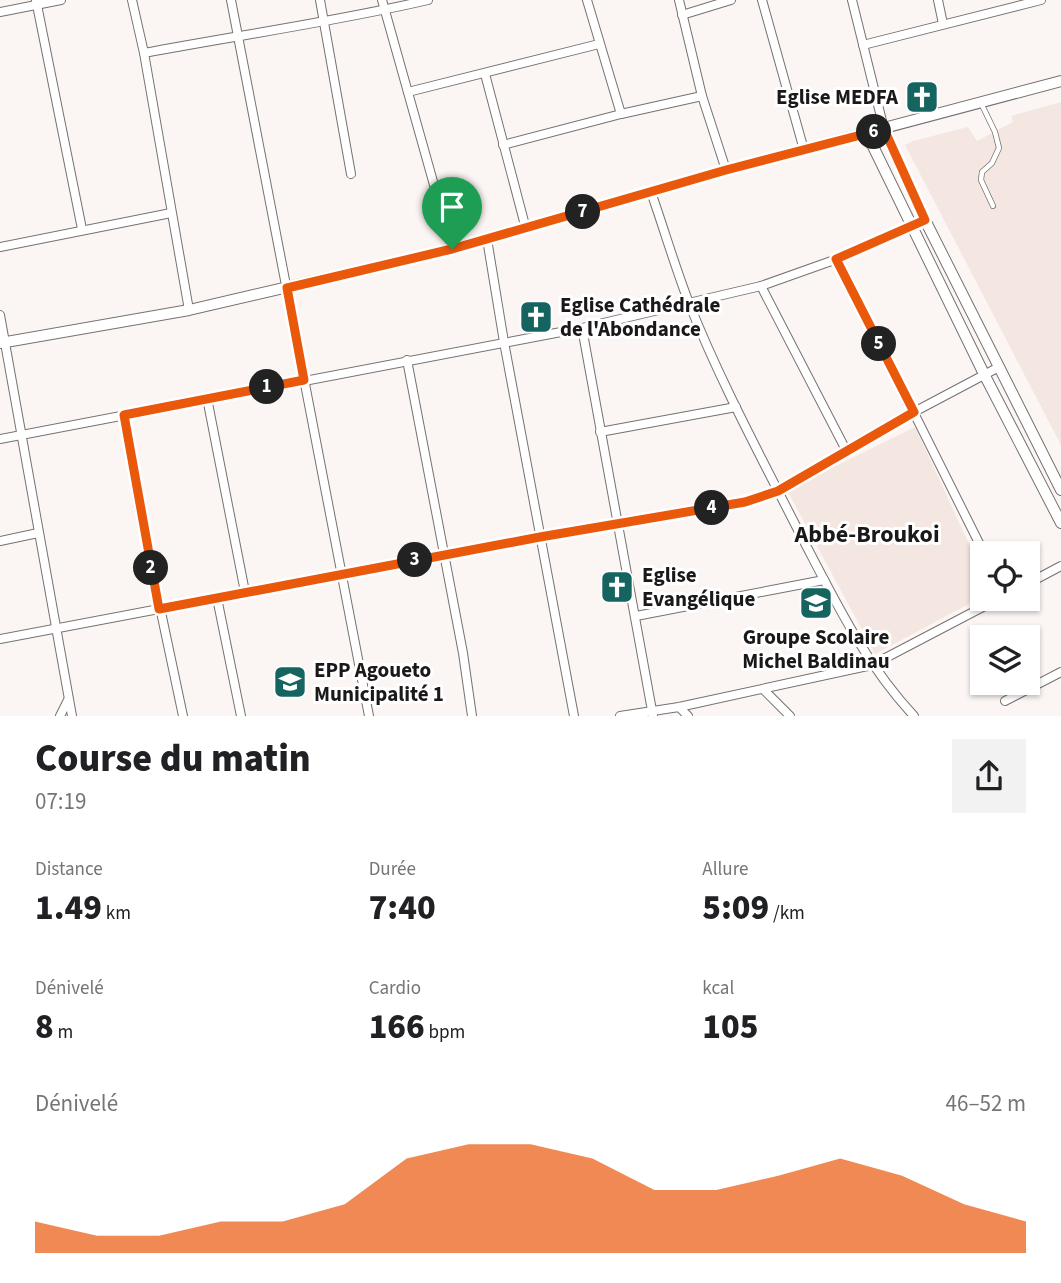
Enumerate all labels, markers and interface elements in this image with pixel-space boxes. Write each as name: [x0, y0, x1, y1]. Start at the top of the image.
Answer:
church icon: Eglise MEDFA: [903, 78, 941, 116]
place label: Eglise MEDFA: [776, 82, 899, 112]
pin: 6: [856, 114, 892, 150]
text: 6: [868, 118, 879, 145]
pin: [422, 177, 482, 249]
icon: arrive: [433, 188, 471, 226]
pin: 7: [566, 194, 600, 230]
text: 7: [577, 198, 588, 225]
place label: Eglise Cathédrale de l'Abondance: [560, 290, 721, 344]
church icon: Eglise Cathédrale de l'Abondance: [517, 298, 555, 336]
pin: 5: [862, 326, 896, 362]
text: 5: [873, 330, 884, 357]
pin: 1: [250, 370, 284, 404]
text: 1: [261, 373, 272, 400]
pin: 4: [694, 490, 730, 526]
text: 4: [706, 494, 717, 521]
district label: Abbé-Broukoi: [793, 517, 940, 552]
map controls: [970, 541, 1040, 695]
button: locate: [970, 541, 1040, 611]
pin: 3: [398, 542, 432, 578]
text: 3: [409, 546, 420, 573]
pin: 2: [134, 550, 168, 586]
text: 2: [145, 554, 156, 581]
place label: Eglise Evangélique: [642, 560, 755, 614]
church icon: Eglise Evangélique: [598, 568, 636, 606]
school or university icon: Groupe Scolaire Michel Baldinau: [797, 584, 835, 622]
place label: Groupe Scolaire Michel Baldinau: [742, 622, 890, 676]
button: layers: [970, 625, 1040, 695]
place label: EPP Agoueto Municipalité 1: [314, 655, 444, 709]
school or university icon: EPP Agoueto Municipalité 1: [271, 663, 309, 701]
text: Course du matin: [35, 732, 311, 786]
button: share: [952, 739, 1026, 813]
text: 07:19: [35, 785, 86, 818]
text: Distance: [35, 856, 103, 883]
text: Durée: [369, 856, 416, 883]
text: Allure: [702, 856, 749, 883]
text: 1.49: [35, 883, 102, 933]
text: 7:40: [369, 883, 436, 933]
text: 5:09: [702, 883, 769, 933]
text: km: [102, 900, 131, 927]
text: /km: [769, 900, 805, 927]
text: Dénivelé: [35, 975, 104, 1002]
text: Cardio: [369, 975, 421, 1002]
text: kcal: [702, 975, 734, 1002]
text: 8: [35, 1002, 54, 1052]
text: 166: [369, 1002, 425, 1052]
text: 105: [702, 1002, 758, 1052]
text: m: [54, 1019, 73, 1046]
text: bpm: [425, 1019, 465, 1046]
text: Dénivelé: [35, 1087, 118, 1120]
text: 46–52 m: [946, 1087, 1026, 1120]

